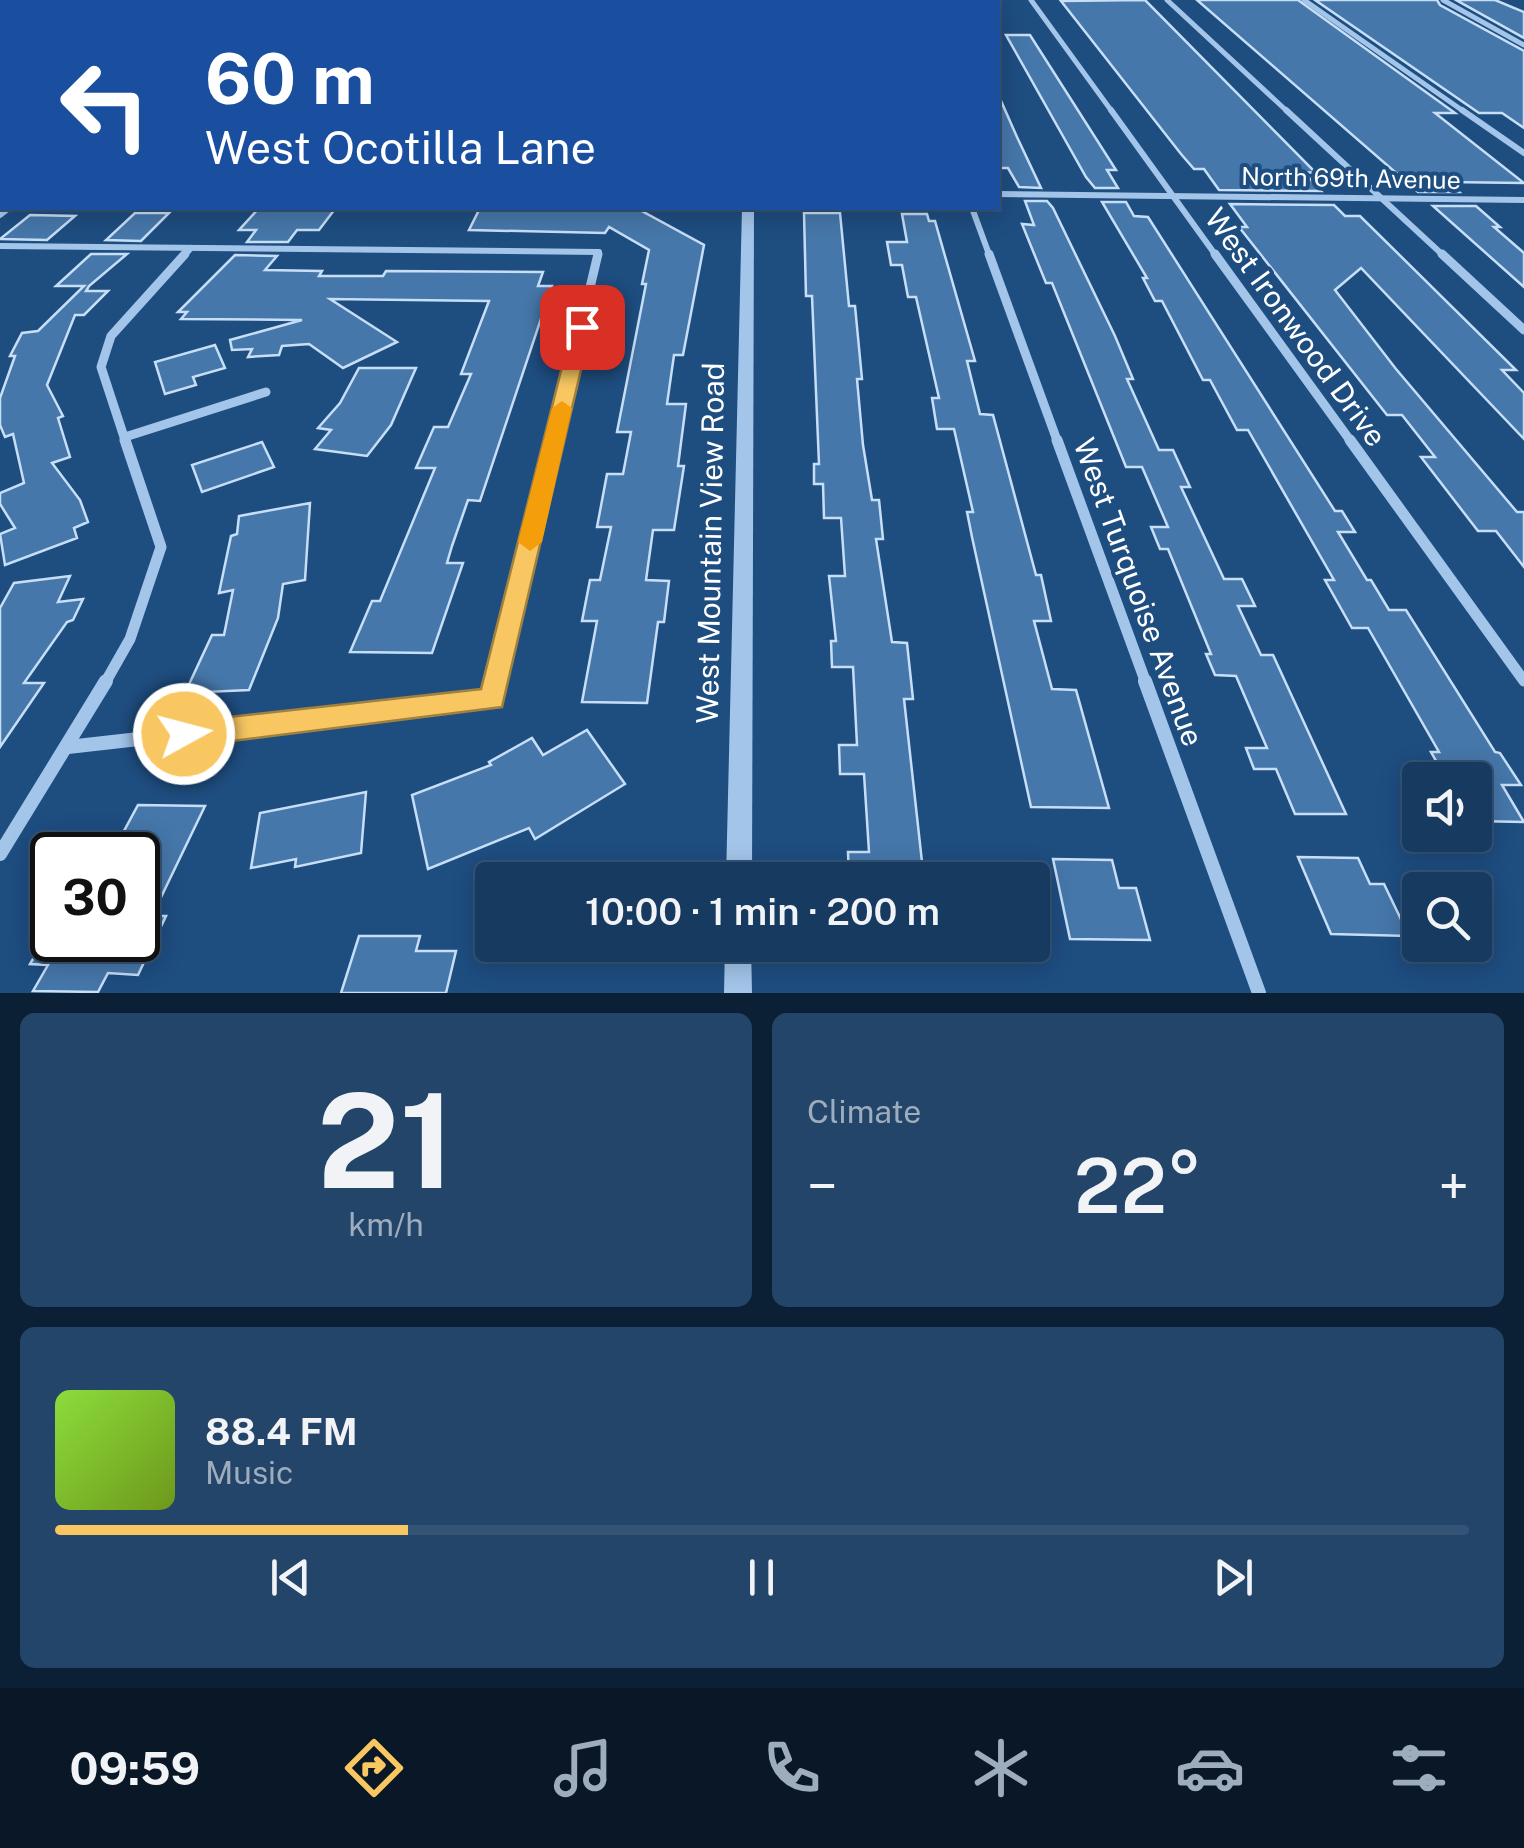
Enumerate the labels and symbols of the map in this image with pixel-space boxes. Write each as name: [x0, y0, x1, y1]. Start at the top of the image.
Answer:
street label: North 69th Avenue: [1241, 161, 1461, 195]
street label: West Ironwood Drive: [1197, 201, 1395, 453]
pin: [540, 285, 625, 370]
street label: West Mountain View Road: [689, 362, 731, 724]
street label: West Turquoise Avenue: [1066, 433, 1212, 751]
position arrow: [132, 682, 236, 786]
speed limit sign: 30: [30, 832, 160, 962]

